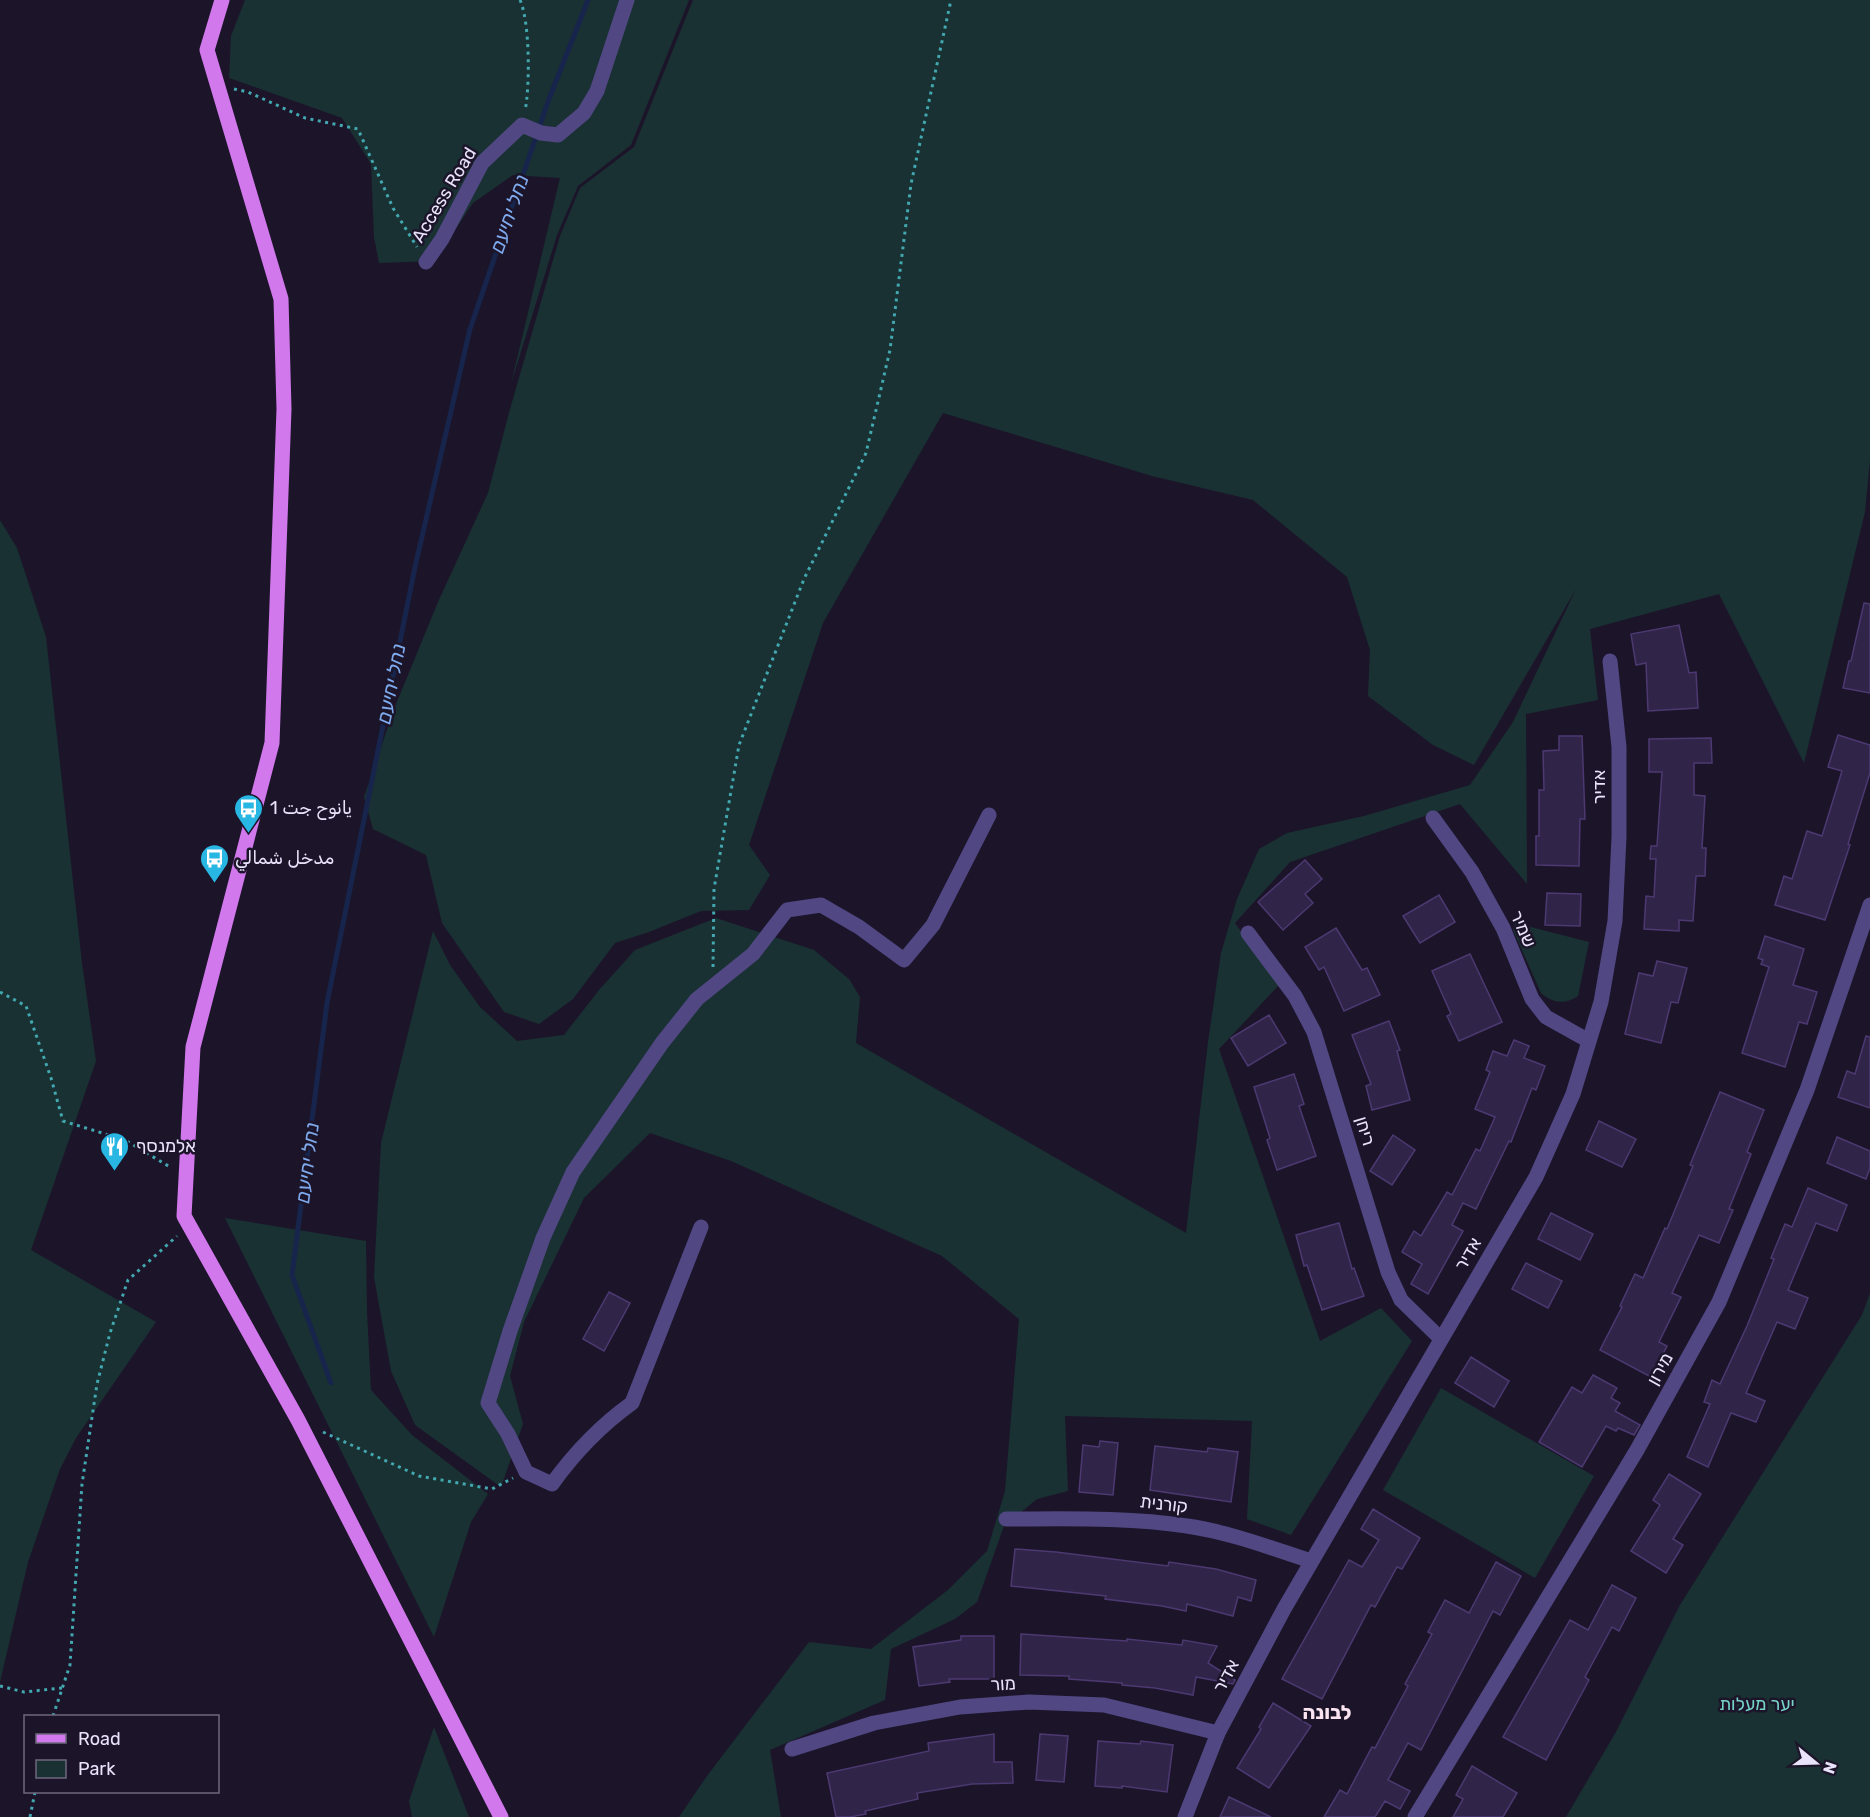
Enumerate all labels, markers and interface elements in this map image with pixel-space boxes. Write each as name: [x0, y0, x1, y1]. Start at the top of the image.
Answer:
street label: Access Road: [407, 143, 481, 247]
water label: נחל יחיעם: [484, 172, 534, 256]
water label: נחל יחיעם: [371, 642, 411, 726]
street label: אדיר: [1588, 770, 1610, 804]
bus stop icon: يانوح جت 1: [233, 792, 265, 834]
place label: يانوح جت 1: [270, 797, 352, 820]
bus stop icon: مدخل شمالي: [198, 842, 230, 884]
place label: مدخل شمالي: [235, 847, 334, 871]
street label: שמיר: [1505, 907, 1541, 951]
street label: ריחן: [1350, 1114, 1380, 1148]
water label: נחל יחיעם: [290, 1121, 324, 1205]
restaurant icon: אלמנסף: [99, 1130, 131, 1172]
place label: אלמנסף: [136, 1135, 196, 1157]
street label: אדיר: [1450, 1234, 1486, 1274]
street label: מירון: [1642, 1349, 1678, 1389]
street label: קורנית: [1139, 1490, 1189, 1518]
street label: אדיר: [1208, 1656, 1244, 1696]
street label: מור: [990, 1672, 1016, 1696]
park label: יער מעלות: [1719, 1693, 1795, 1715]
district label: לבונה: [1302, 1700, 1352, 1724]
legend: [24, 1715, 219, 1793]
text: Road: [78, 1728, 121, 1750]
north arrow: [1786, 1733, 1846, 1793]
text: Park: [78, 1758, 116, 1780]
text: N: [1819, 1759, 1841, 1776]

